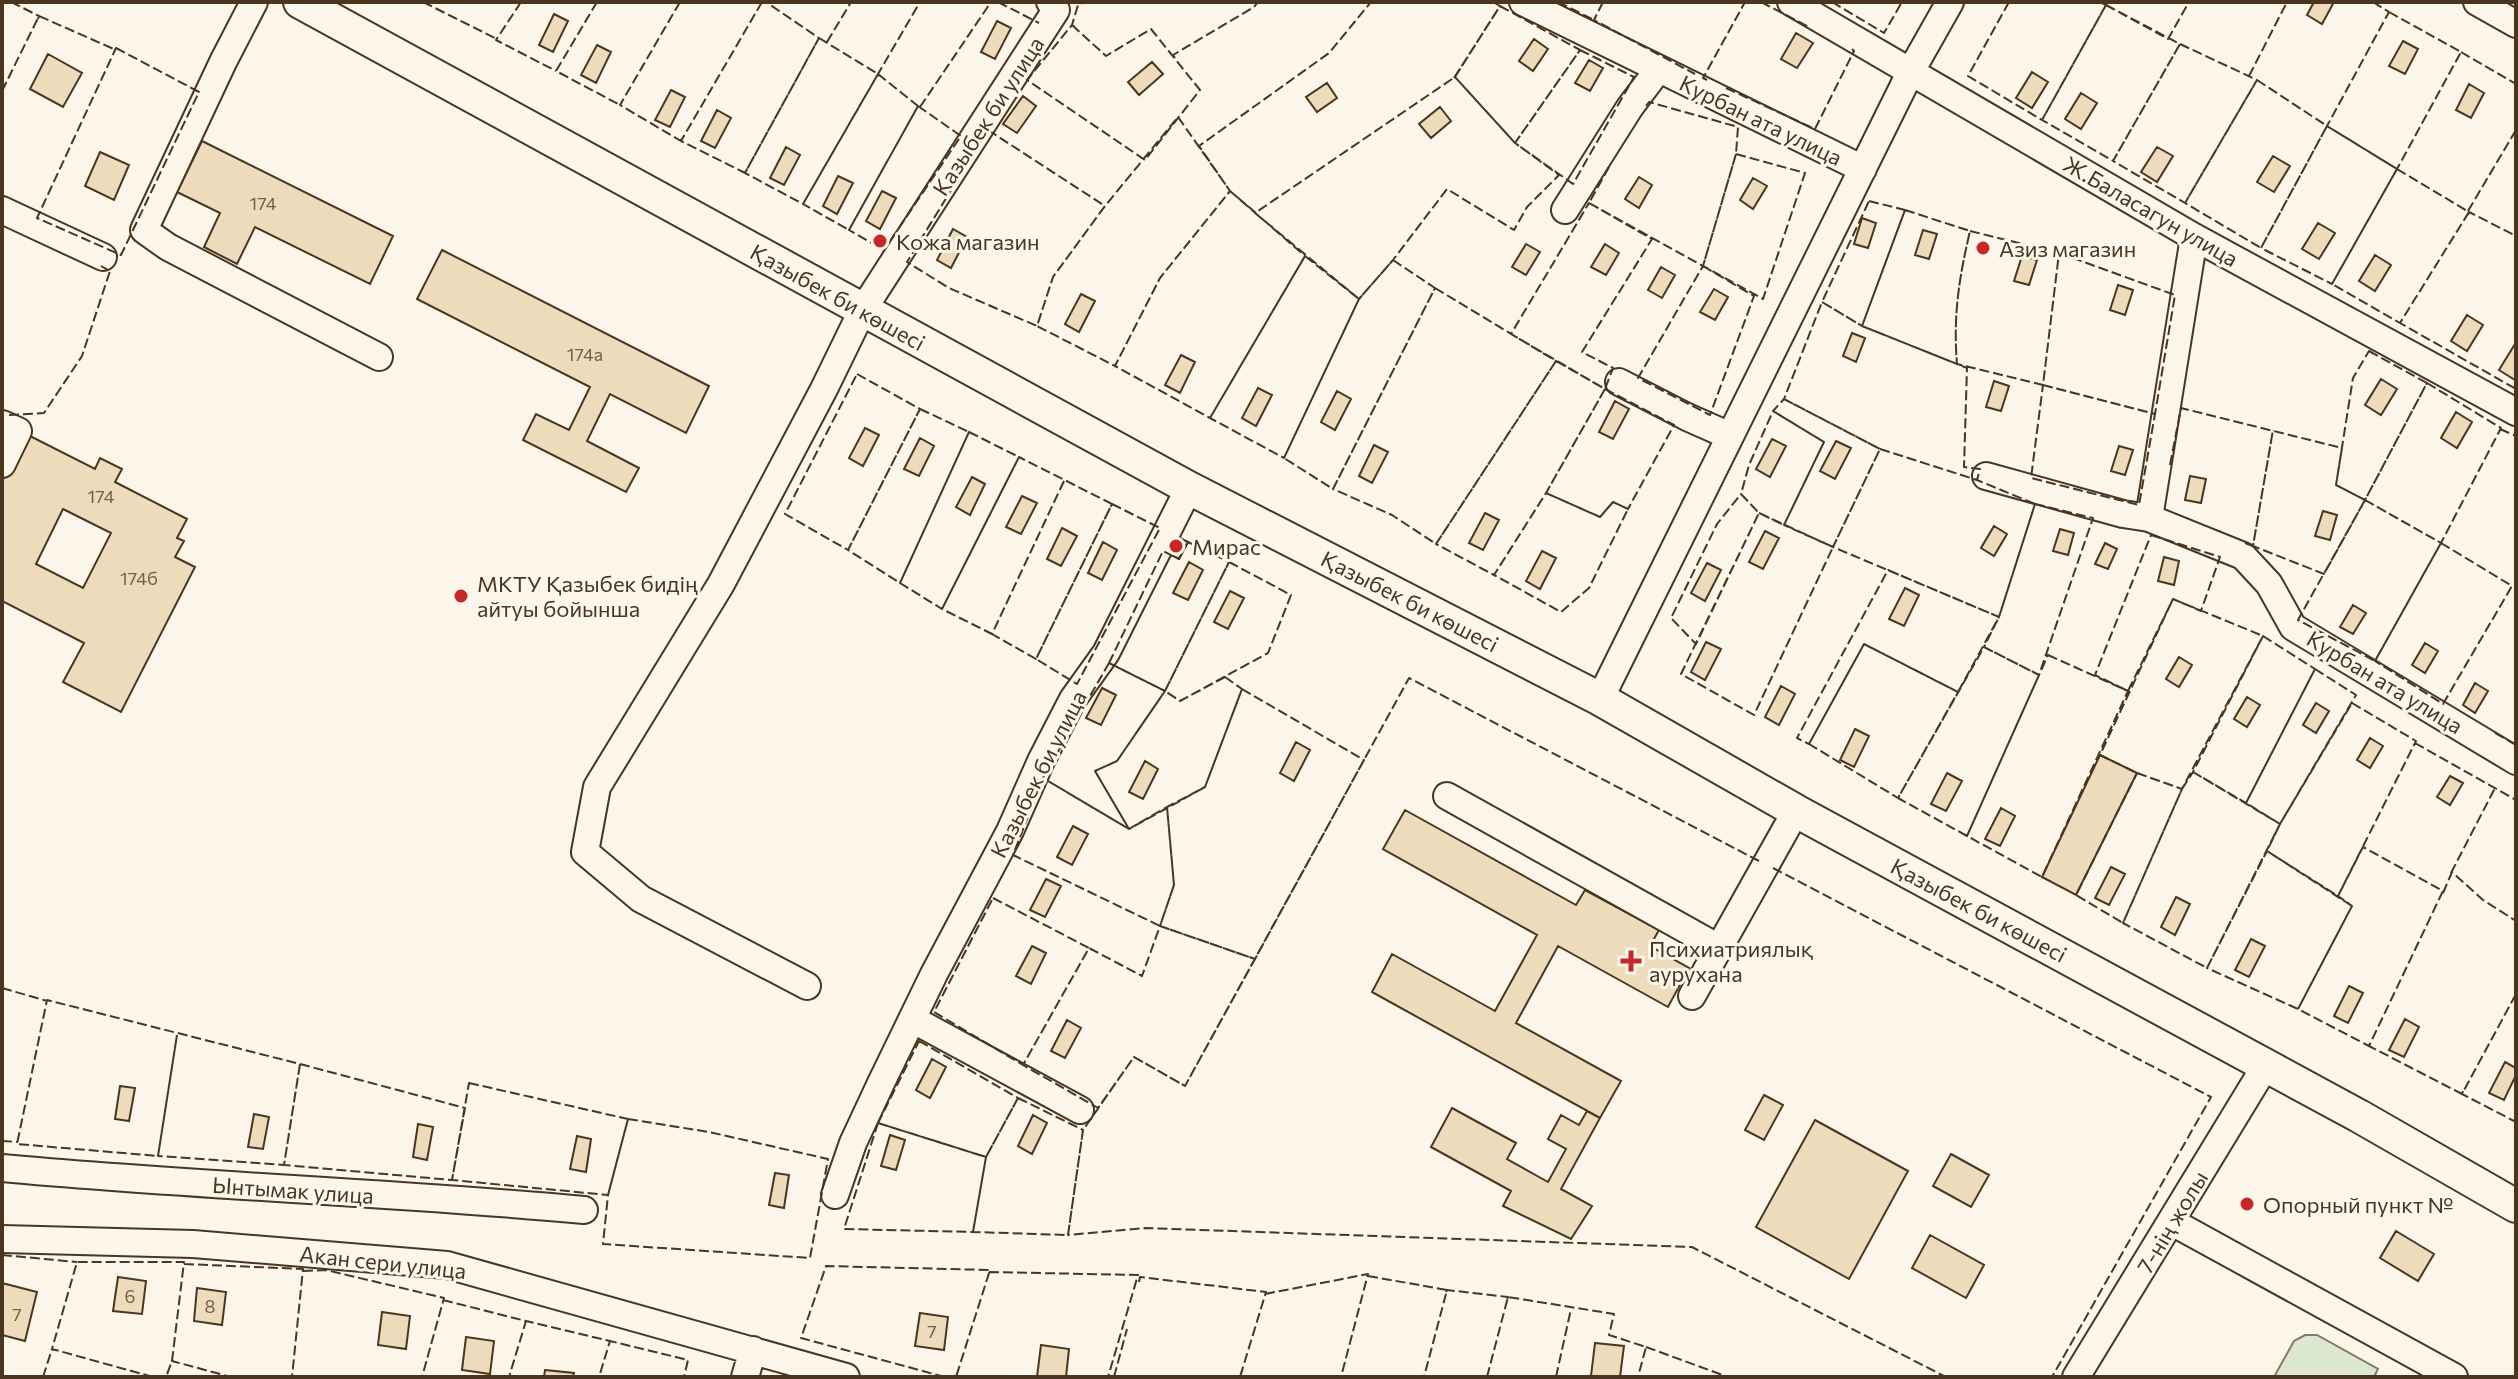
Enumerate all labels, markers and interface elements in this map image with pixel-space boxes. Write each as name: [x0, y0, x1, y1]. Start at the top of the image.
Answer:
street label: Казыбек би улица: [927, 31, 1049, 201]
street label: Курбан ата улица: [1675, 69, 1847, 171]
street label: Ж.Баласагун улица: [2059, 150, 2243, 272]
house number: 174: [250, 192, 277, 214]
place label: Кожа магазин: [896, 228, 1040, 255]
marker: Кожа магазин: [871, 232, 889, 250]
place label: Азиз магазин: [1999, 235, 2136, 262]
street label: Қазыбек би көшесі: [746, 238, 930, 356]
marker: Азиз магазин: [1974, 239, 1992, 257]
house number: 174а: [567, 343, 603, 365]
house number: 174: [88, 485, 115, 507]
place label: Мирас: [1192, 533, 1261, 560]
marker: Мирас: [1167, 537, 1185, 555]
street label: Қазыбек би көшесі: [1317, 545, 1503, 657]
house number: 174б: [120, 567, 158, 589]
place label: МКТУ Қазыбек бидің айтуы бойынша: [477, 570, 698, 622]
marker: МКТУ Қазыбек бидің айтуы бойынша: [452, 587, 470, 605]
street label: Курбан ата улица: [2302, 625, 2468, 739]
street label: Казыбек би улица: [984, 686, 1092, 862]
street label: Қазыбек би көшесі: [1886, 852, 2072, 968]
place label: Психиатриялық аурухана: [1649, 935, 1813, 987]
marker: Психиатриялық аурухана: [1620, 950, 1642, 972]
street label: 7-нің жолы: [2131, 1166, 2213, 1278]
street label: Ынтымак улица: [211, 1171, 375, 1209]
place label: Опорный пункт №: [2263, 1191, 2453, 1218]
marker: Опорный пункт №: [2238, 1195, 2256, 1213]
street label: Акан сери улица: [298, 1240, 468, 1284]
house number: 6: [125, 1285, 135, 1307]
house number: 8: [205, 1295, 216, 1317]
house number: 7: [12, 1303, 22, 1325]
house number: 7: [927, 1320, 937, 1342]

